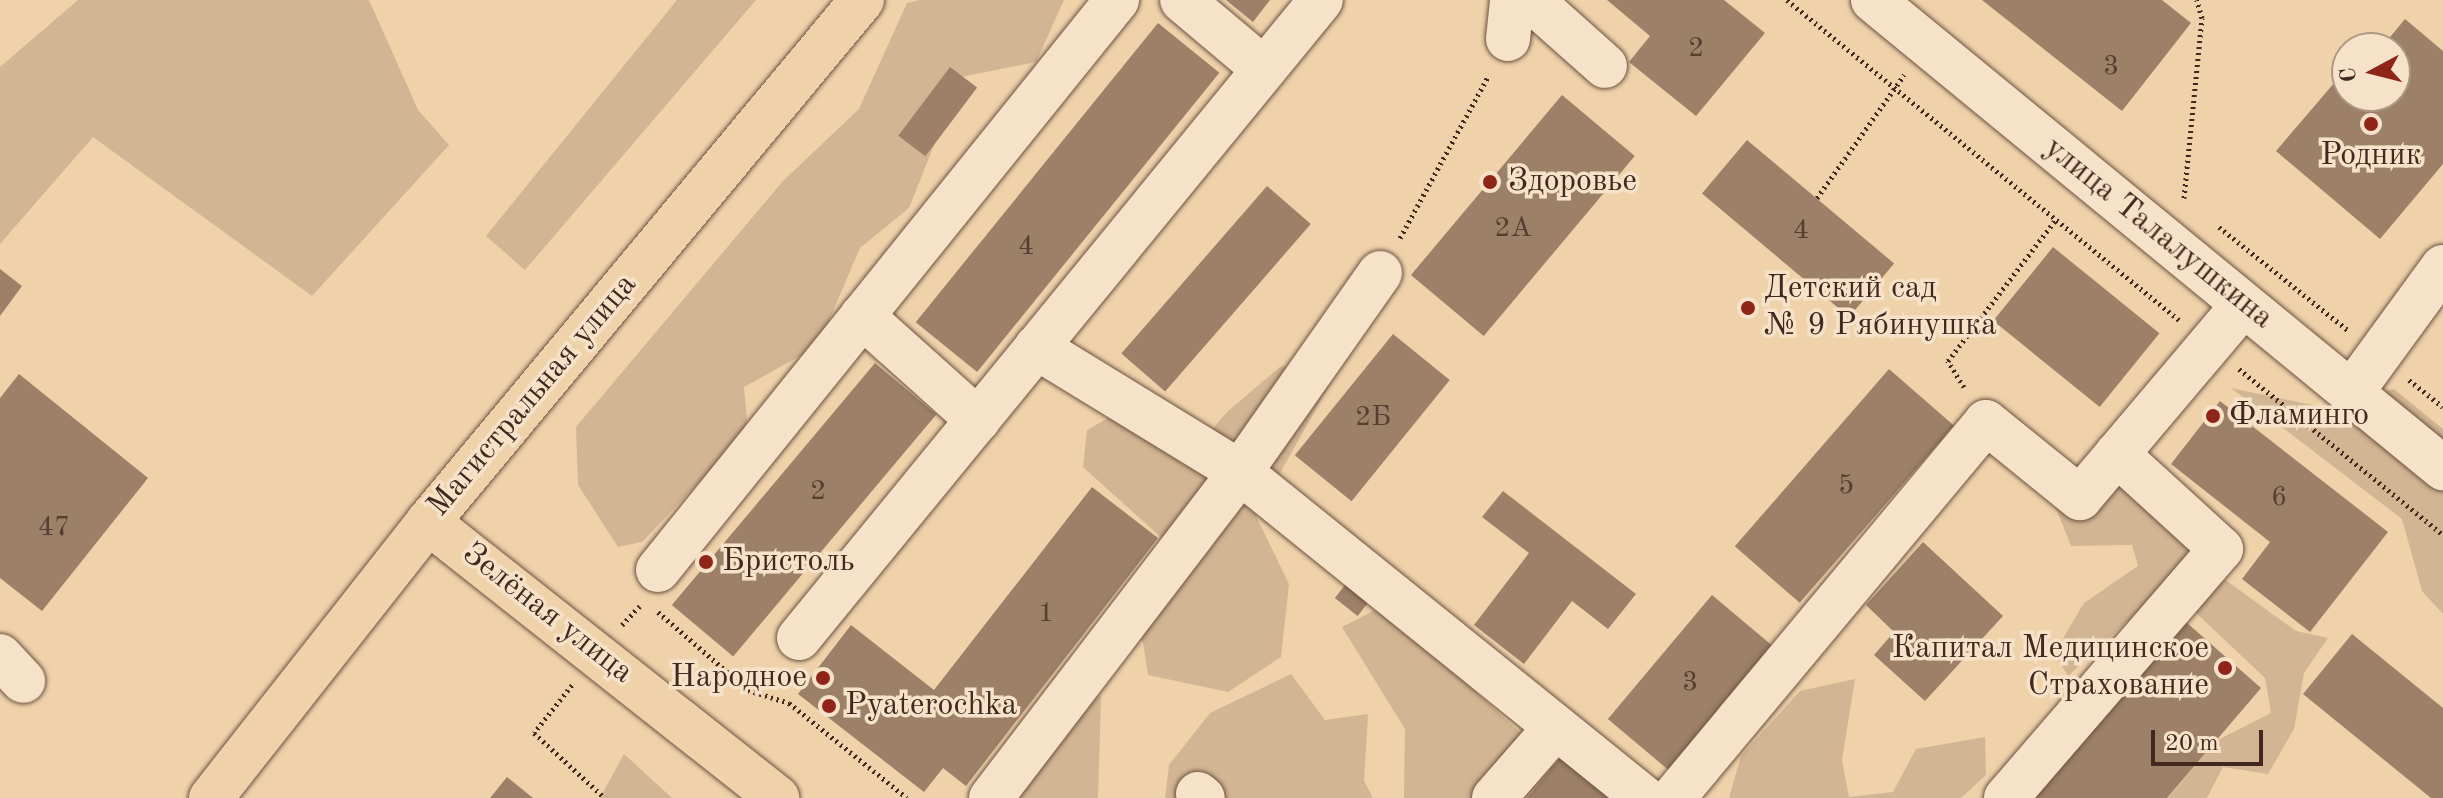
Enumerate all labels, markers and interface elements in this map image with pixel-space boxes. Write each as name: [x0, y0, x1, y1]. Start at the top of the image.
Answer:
house number: 2: [1688, 32, 1704, 66]
north arrow: [2331, 32, 2411, 112]
house number: 3: [2103, 50, 2119, 84]
text: С: [2337, 66, 2361, 83]
marker: Родник: [2362, 115, 2380, 133]
street label: улица Талалушкина: [2036, 130, 2280, 338]
place label: Родник: [2320, 137, 2422, 175]
place label: Здоровье: [1508, 163, 1637, 201]
marker: Здоровье: [1479, 171, 1501, 193]
house number: 2А: [1494, 212, 1532, 246]
house number: 4: [1793, 214, 1809, 248]
house number: 4: [1018, 230, 1034, 264]
street label: Магистральная улица: [420, 267, 646, 525]
place label: Детский сад № 9 Рябинушка: [1764, 271, 1997, 346]
marker: Детский сад № 9 Рябинушка: [1739, 299, 1757, 317]
place label: Фламинго: [2229, 397, 2369, 435]
house number: 2Б: [1355, 401, 1391, 435]
marker: Фламинго: [2204, 407, 2222, 425]
house number: 5: [1838, 469, 1854, 503]
house number: 2: [810, 475, 826, 509]
house number: 6: [2271, 481, 2287, 515]
house number: 47: [38, 511, 70, 545]
street label: Зелёная улица: [454, 535, 640, 693]
place label: Бристоль: [722, 543, 854, 581]
marker: Бристоль: [697, 553, 715, 571]
house number: 1: [1038, 597, 1054, 631]
place label: Капитал Медицинское Страхование: [1892, 631, 2209, 706]
place label: Народное: [671, 659, 807, 697]
marker: Капитал Медицинское Страхование: [2216, 659, 2234, 677]
house number: 3: [1682, 666, 1698, 700]
marker: Народное: [814, 669, 832, 687]
place label: Pyaterochka: [845, 687, 1017, 725]
marker: Pyaterochka: [820, 697, 838, 715]
scale bar: [2155, 714, 2267, 764]
text: 20 m: [2165, 732, 2219, 756]

